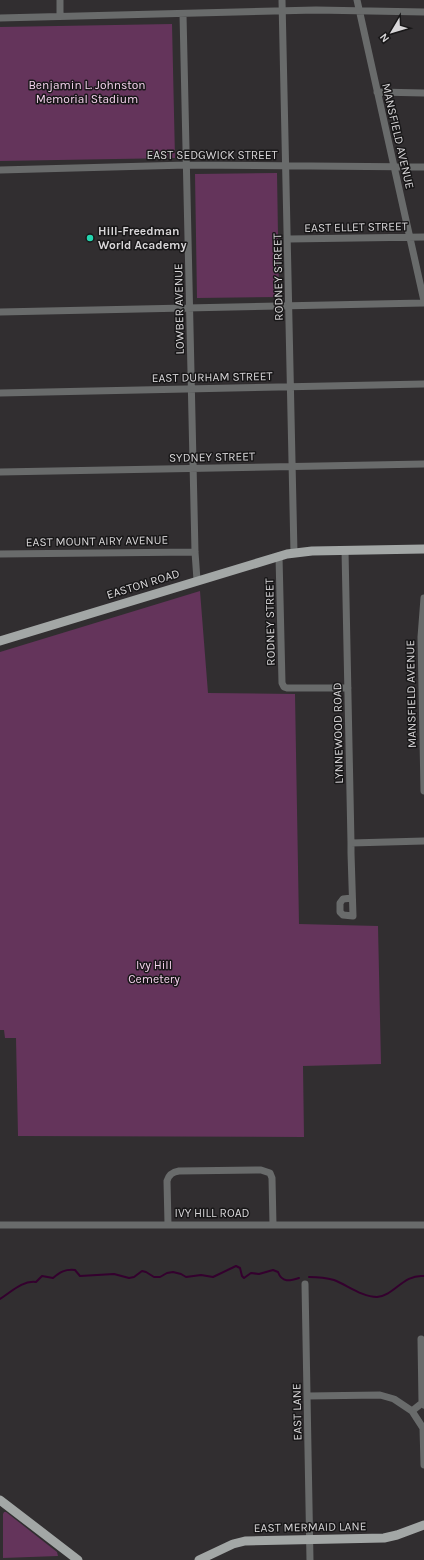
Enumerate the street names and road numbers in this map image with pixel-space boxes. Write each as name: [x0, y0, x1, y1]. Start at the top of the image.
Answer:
street label: MANSFIELD AVENUE: [379, 82, 417, 190]
street label: EAST SEDGWICK STREET: [146, 148, 278, 162]
street label: EAST ELLET STREET: [304, 219, 408, 235]
street label: RODNEY STREET: [270, 233, 286, 321]
street label: LOWBER AVENUE: [171, 263, 187, 355]
street label: EAST DURHAM STREET: [151, 369, 273, 385]
street label: SYDNEY STREET: [169, 449, 255, 465]
street label: EAST MOUNT AIRY AVENUE: [26, 533, 168, 549]
street label: EASTON ROAD: [105, 566, 181, 602]
street label: RODNEY STREET: [262, 578, 278, 666]
street label: MANSFIELD AVENUE: [403, 640, 419, 748]
street label: LYNNEWOOD ROAD: [330, 682, 346, 784]
street label: IVY HILL ROAD: [175, 1206, 250, 1220]
street label: EAST LANE: [290, 1383, 304, 1441]
street label: EAST MERMAID LANE: [254, 1519, 366, 1535]

